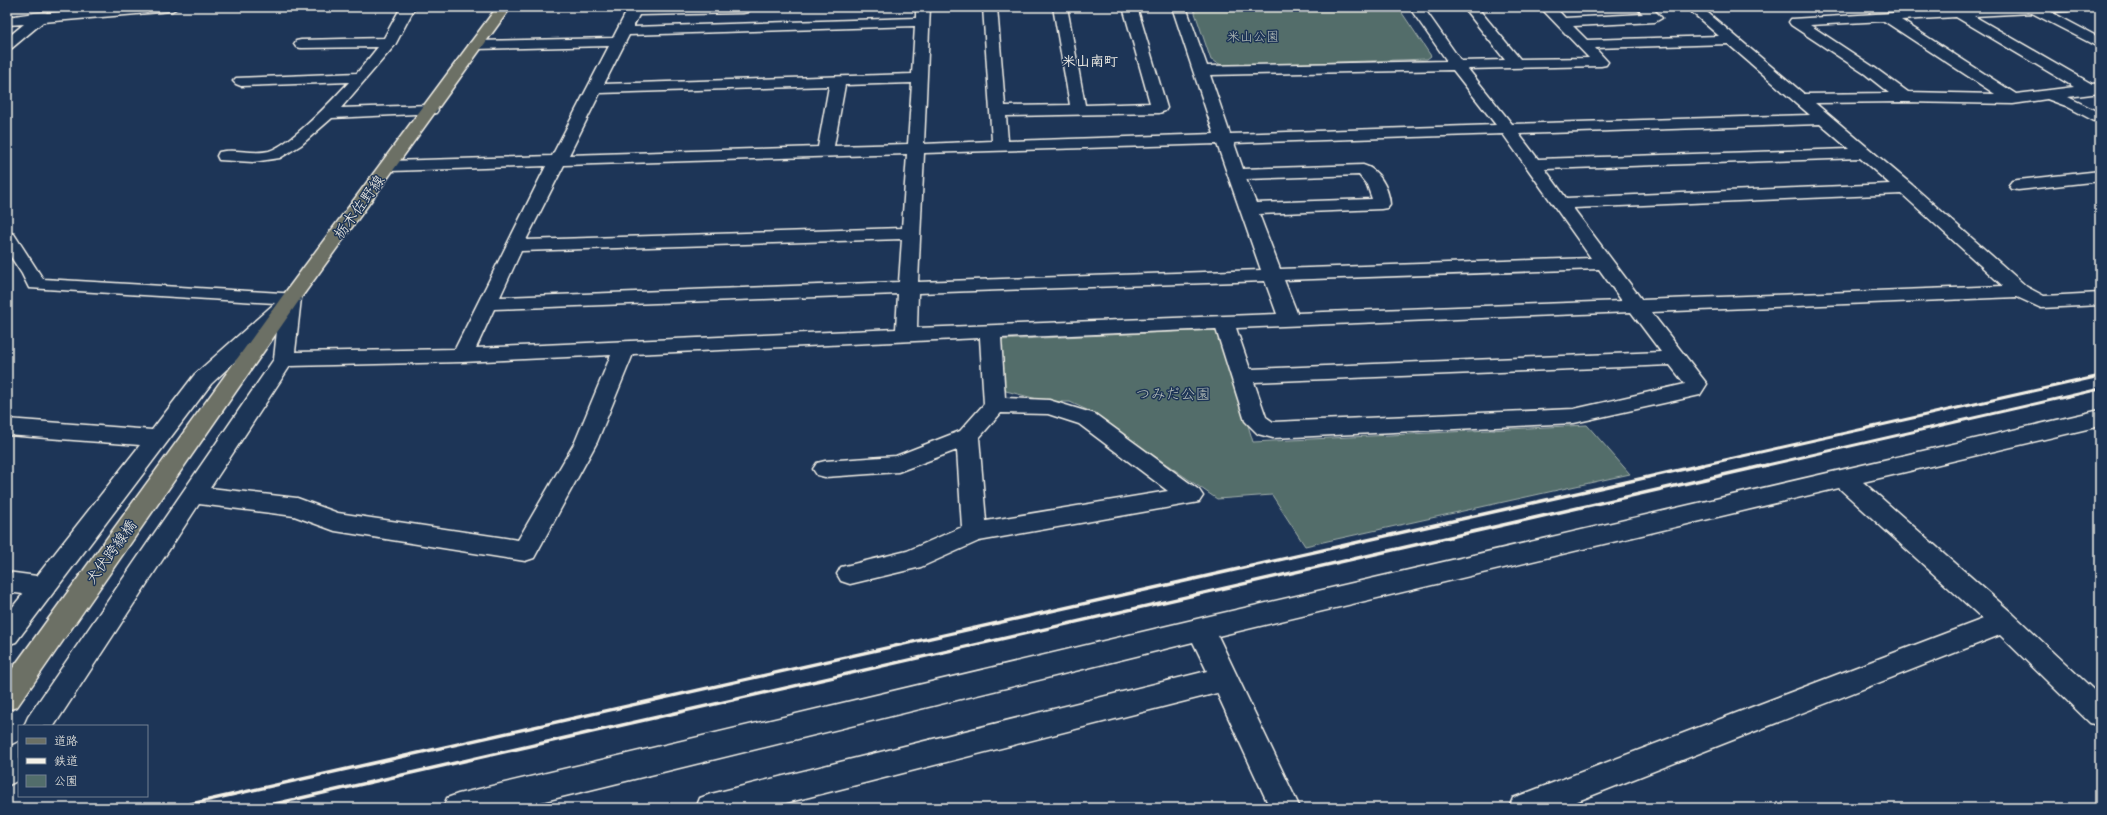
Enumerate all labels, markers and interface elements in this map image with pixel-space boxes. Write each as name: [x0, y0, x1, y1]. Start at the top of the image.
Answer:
park label: 米山公園: [1227, 29, 1279, 44]
district label: 米山南町: [1062, 53, 1118, 70]
street label: 栃木佐野線: [330, 171, 388, 243]
park label: つみだ公園: [1135, 385, 1211, 403]
street label: 犬伏跨線橋: [82, 516, 140, 588]
legend: [18, 725, 148, 797]
text: 道路: [54, 734, 78, 748]
text: 鉄道: [54, 754, 78, 768]
text: 公園: [54, 774, 78, 788]

